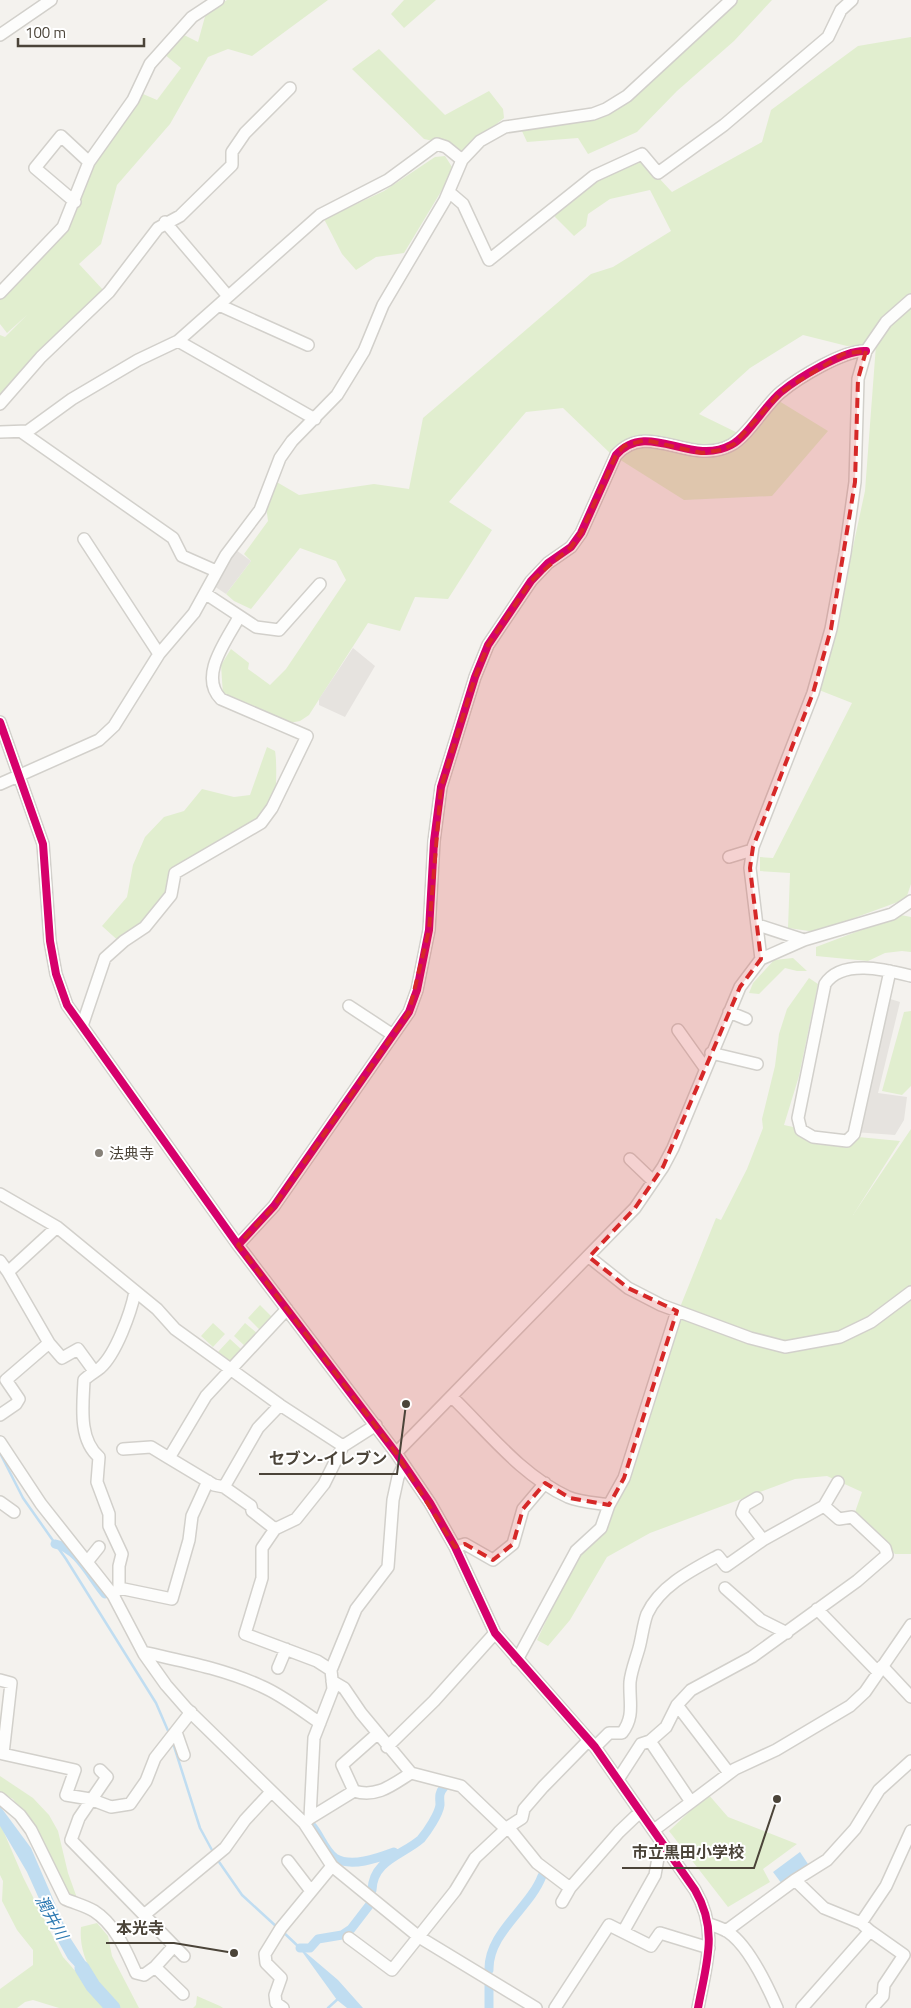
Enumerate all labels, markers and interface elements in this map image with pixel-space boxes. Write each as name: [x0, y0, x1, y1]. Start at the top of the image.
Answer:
scale bar: [18, 15, 144, 47]
text: 100 m: [25, 21, 66, 44]
place label: 法典寺: [109, 1142, 154, 1165]
marker: 法典寺: [93, 1147, 105, 1159]
callout: セブン-イレブン: [259, 1443, 397, 1474]
text: セブン-イレブン: [269, 1446, 387, 1470]
callout: 市立黒田小学校: [622, 1837, 754, 1868]
text: 市立黒田小学校: [632, 1840, 744, 1864]
water label: 潤井川: [30, 1890, 75, 1946]
callout: 本光寺: [106, 1912, 174, 1943]
text: 本光寺: [116, 1916, 164, 1940]

